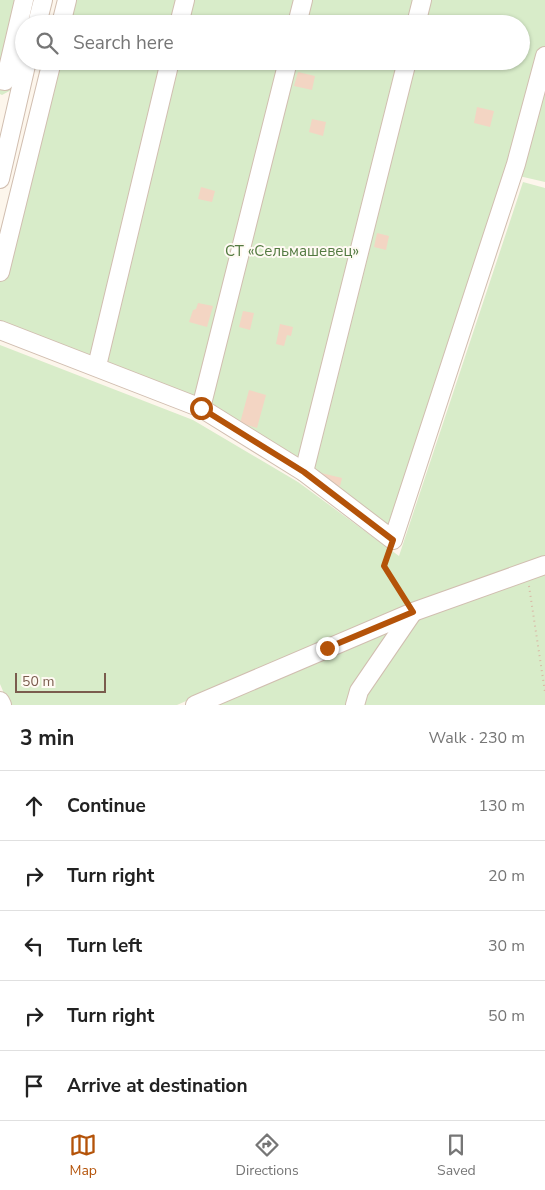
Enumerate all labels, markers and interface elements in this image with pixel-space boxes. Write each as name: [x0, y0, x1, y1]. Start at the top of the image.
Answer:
search box: [15, 15, 530, 70]
icon: search: [33, 29, 61, 57]
text: Search here: [73, 30, 174, 56]
park label: СТ «Сельмашевец»: [225, 241, 359, 261]
route start: [190, 397, 213, 420]
route end: [316, 637, 339, 660]
scale bar: [15, 670, 106, 693]
text: 50 m: [22, 672, 54, 691]
text: 3 min: [20, 724, 74, 752]
text: Walk · 230 m: [429, 727, 525, 749]
icon: ahead: [20, 792, 48, 820]
text: Continue: [67, 793, 146, 819]
text: 130 m: [478, 795, 525, 817]
icon: right: [20, 862, 48, 890]
text: Turn right: [67, 863, 154, 889]
text: 20 m: [488, 865, 525, 887]
icon: left: [20, 932, 48, 960]
text: Turn left: [67, 933, 142, 959]
text: 30 m: [488, 935, 525, 957]
icon: right: [20, 1002, 48, 1030]
text: Turn right: [67, 1003, 154, 1029]
text: 50 m: [488, 1005, 525, 1027]
icon: arrive: [20, 1072, 48, 1100]
text: Arrive at destination: [67, 1073, 248, 1099]
tab: Map: [69, 1131, 97, 1180]
tab: Directions: [236, 1131, 299, 1180]
tab: Saved: [437, 1131, 476, 1180]

